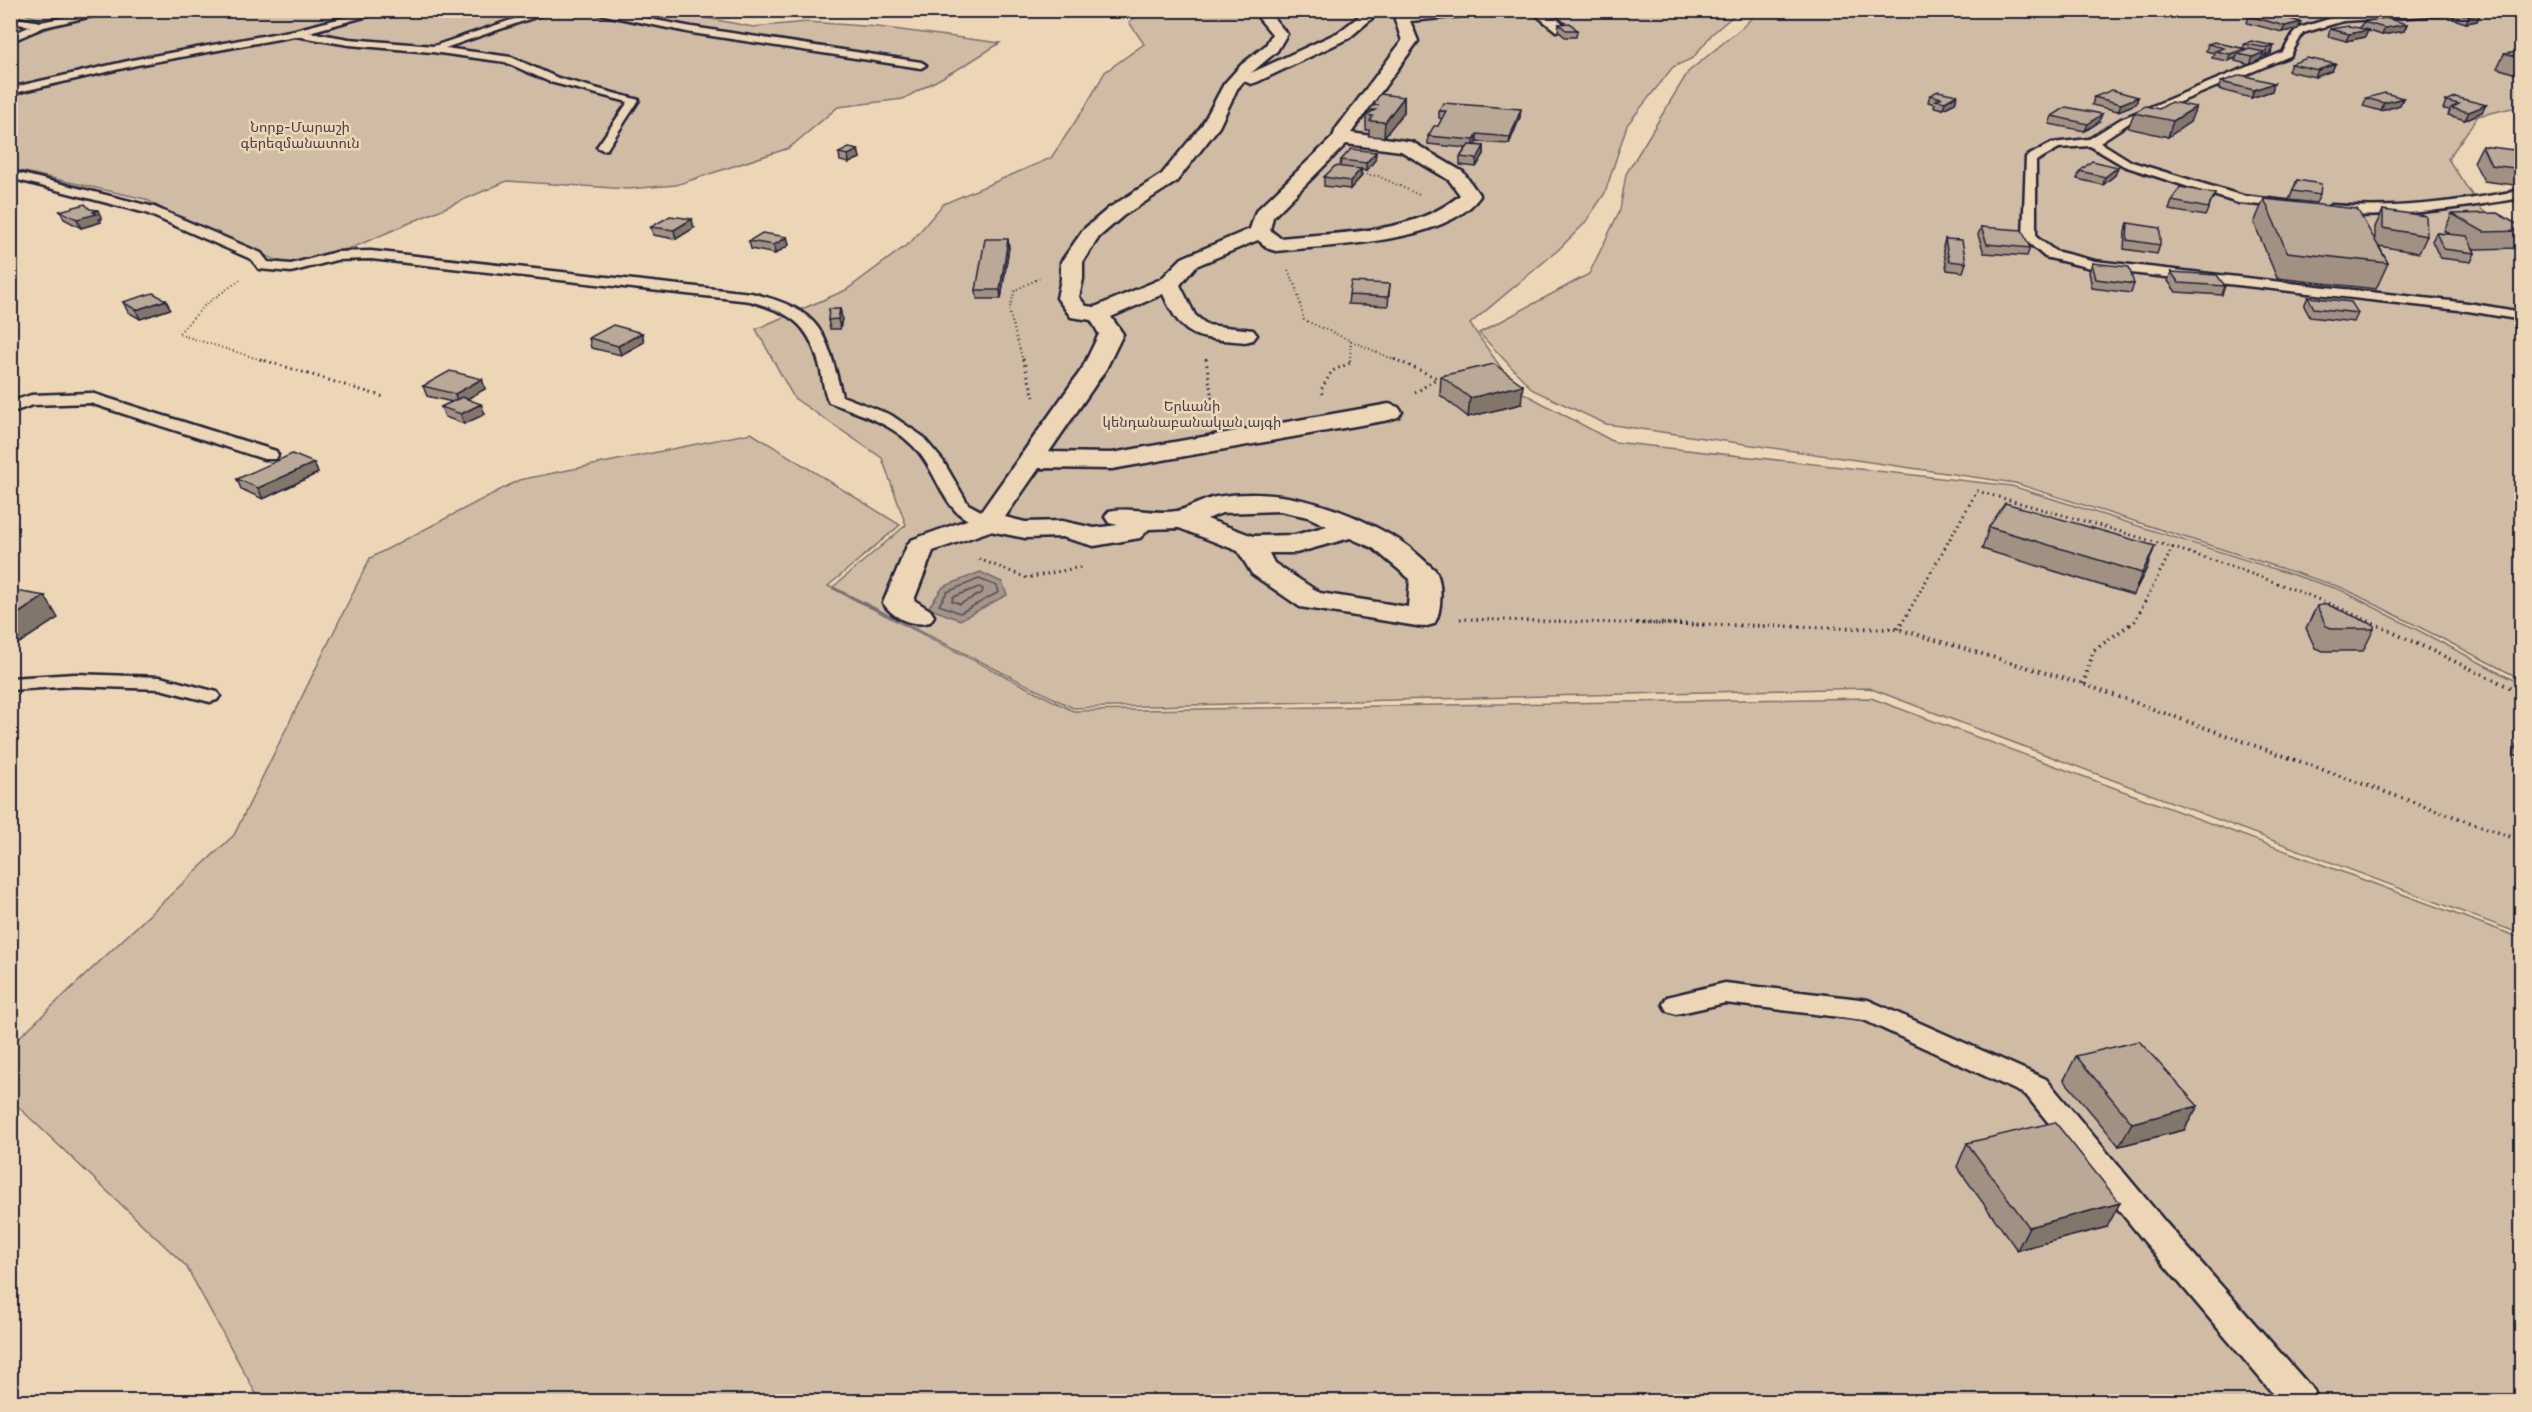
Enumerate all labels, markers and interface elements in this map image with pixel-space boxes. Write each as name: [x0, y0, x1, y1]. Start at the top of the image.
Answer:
park label: Նորք-Մարաշի գերեզմանատուն: [240, 116, 360, 153]
park label: Երևանի կենդանաբանական այգի: [1103, 395, 1281, 432]

